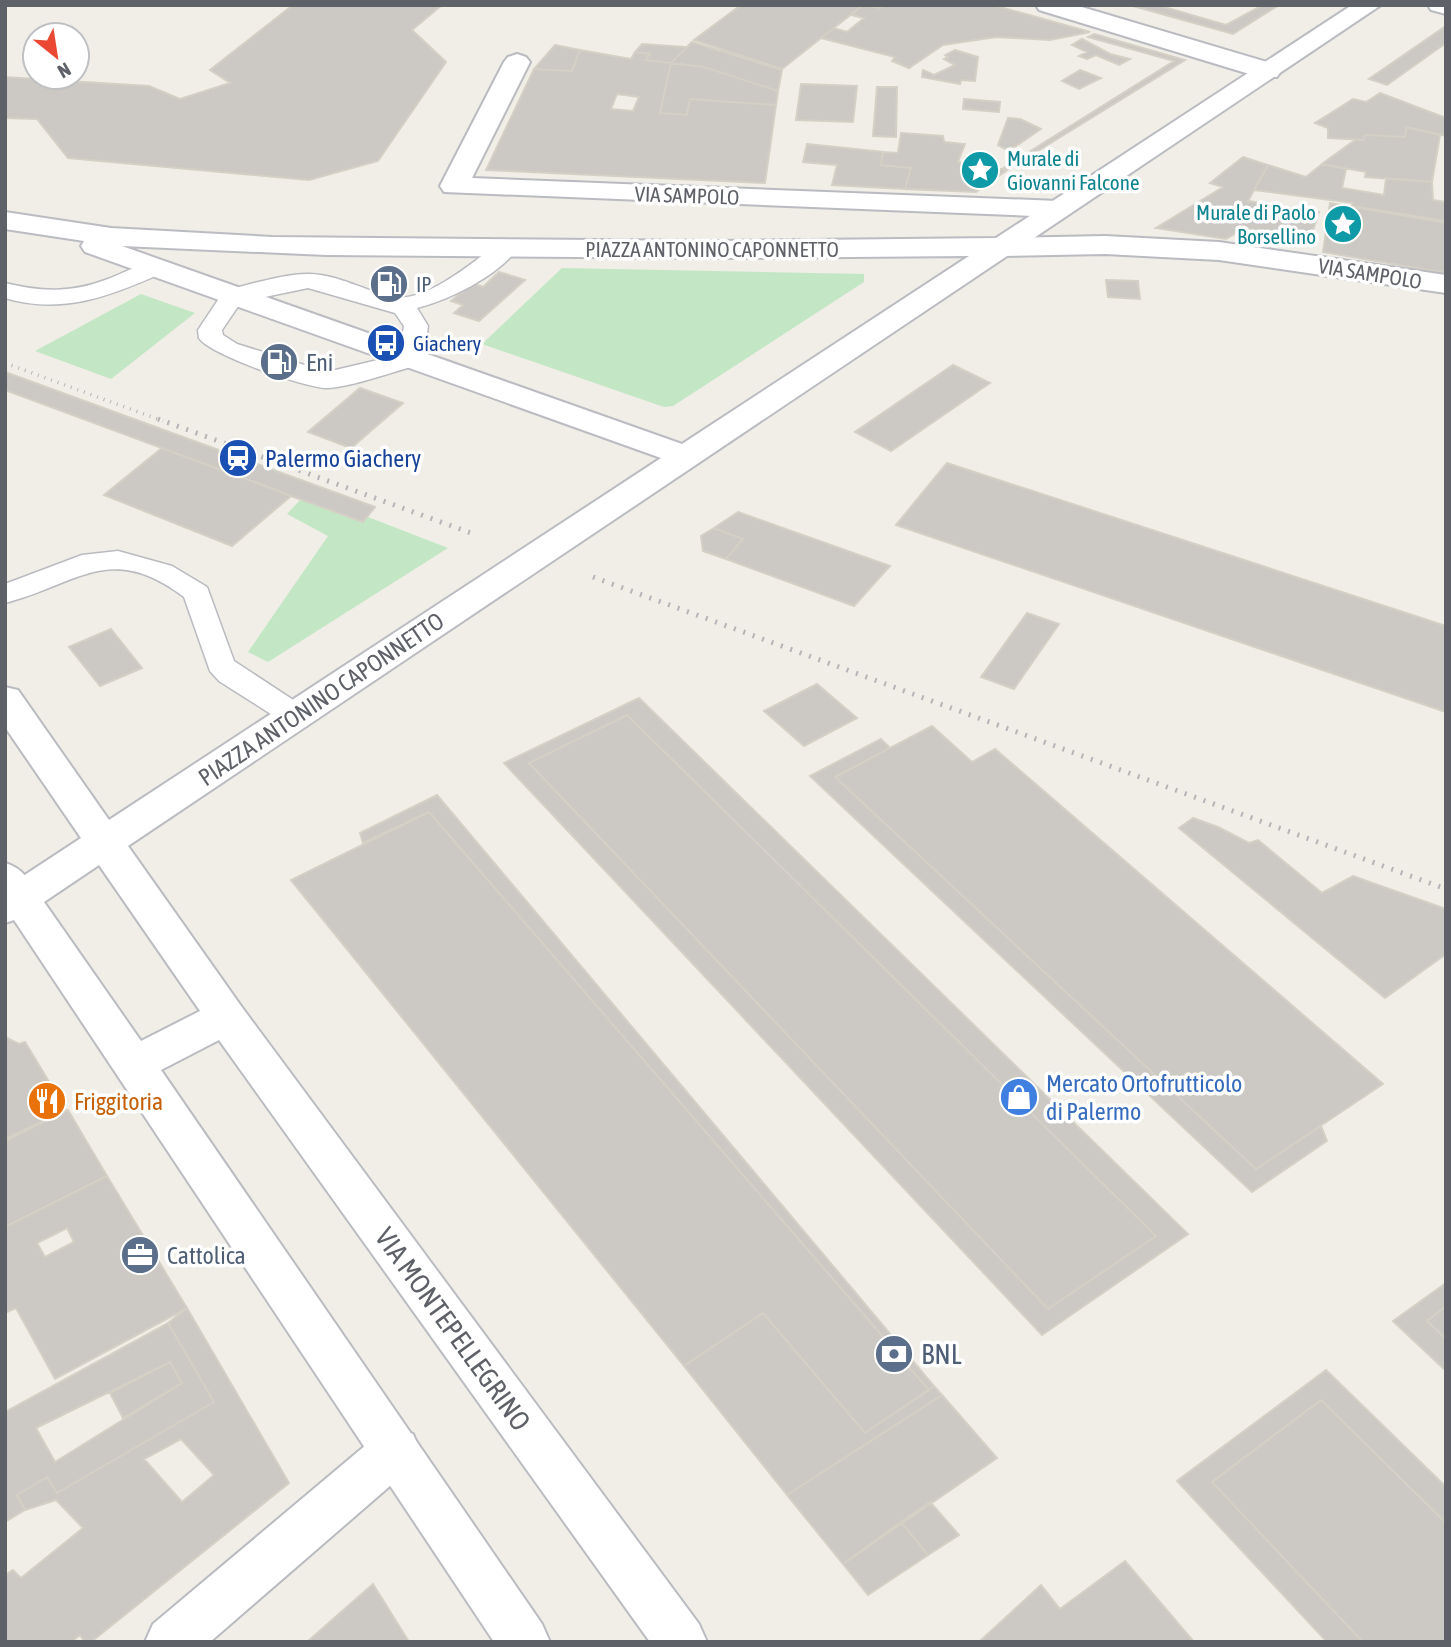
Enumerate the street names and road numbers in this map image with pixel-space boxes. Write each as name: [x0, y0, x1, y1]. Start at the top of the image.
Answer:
street label: VIA SAMPOLO: [634, 181, 740, 209]
street label: PIAZZA ANTONINO CAPONNETTO: [585, 237, 839, 261]
street label: VIA SAMPOLO: [1317, 253, 1423, 293]
street label: PIAZZA ANTONINO CAPONNETTO: [193, 607, 449, 791]
street label: VIA MONTEPELLEGRINO: [369, 1222, 537, 1436]

